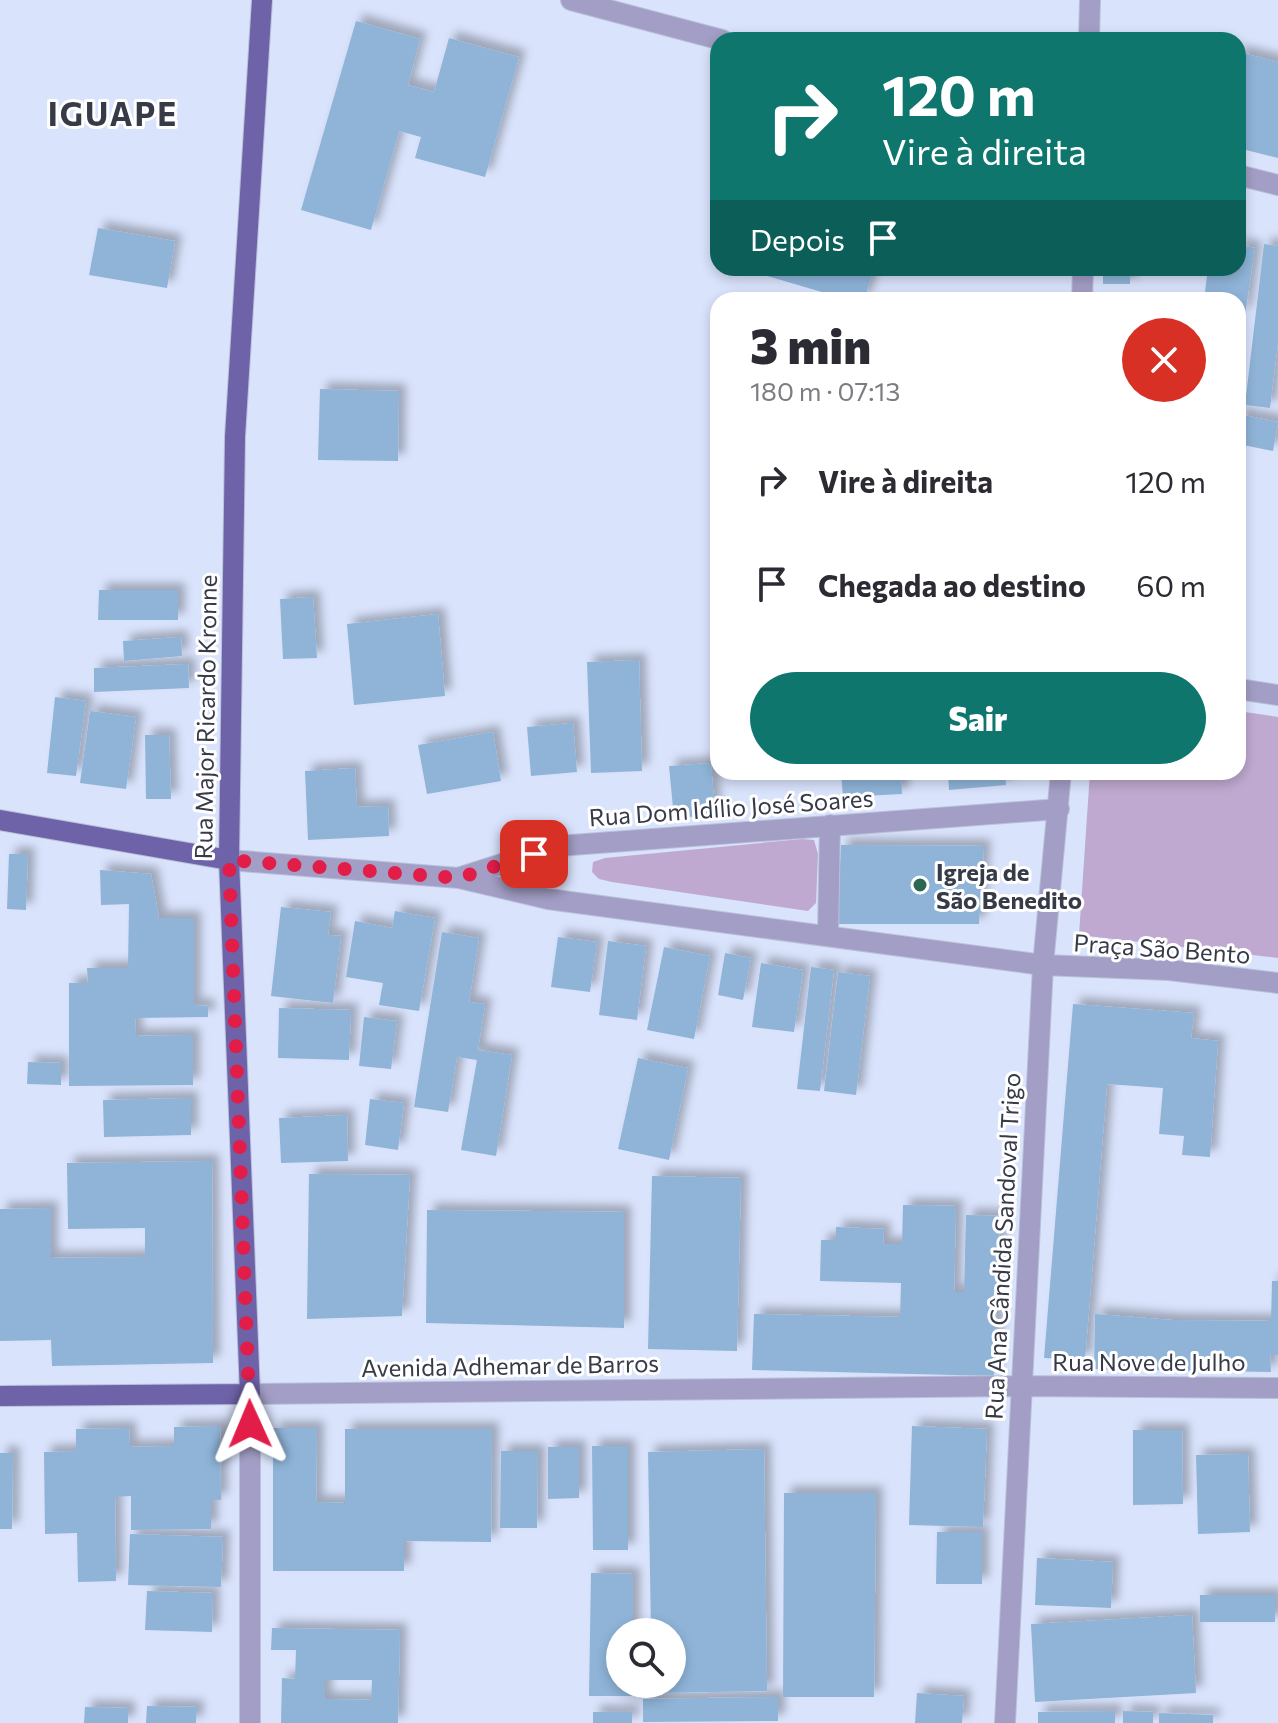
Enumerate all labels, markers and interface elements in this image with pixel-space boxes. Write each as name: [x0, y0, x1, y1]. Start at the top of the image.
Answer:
text: 120 m: [882, 59, 1036, 128]
icon: right: [750, 64, 854, 168]
district label: IGUAPE: [48, 93, 178, 133]
text: Vire à direita: [882, 128, 1087, 172]
icon: arrive: [861, 216, 905, 260]
text: Depois: [750, 220, 845, 257]
text: 3 min: [750, 315, 871, 374]
button: close: [1122, 318, 1206, 402]
text: 180 m · 07:13: [750, 375, 900, 406]
icon: right: [750, 458, 794, 502]
text: Vire à direita: [818, 462, 993, 499]
text: 120 m: [1125, 462, 1206, 499]
icon: arrive: [750, 562, 794, 606]
text: Chegada ao destino: [818, 566, 1086, 603]
text: 60 m: [1136, 566, 1206, 603]
street label: Rua Major Ricardo Kronne: [188, 574, 222, 860]
button: Sair: [750, 672, 1206, 764]
street label: Rua Dom Idílio José Soares: [588, 783, 874, 831]
pin: [500, 820, 568, 888]
icon: arrive: [512, 832, 556, 876]
place label: Igreja de São Benedito: [936, 857, 1082, 914]
marker: Igreja de São Benedito: [911, 876, 929, 894]
street label: Praça São Bento: [1073, 927, 1251, 969]
street label: Rua Ana Cândida Sandoval Trigo: [978, 1072, 1026, 1420]
street label: Rua Nove de Julho: [1052, 1347, 1246, 1376]
street label: Avenida Adhemar de Barros: [361, 1348, 659, 1382]
position arrow: [208, 1382, 292, 1466]
map controls: [606, 1618, 686, 1698]
button: search: [606, 1618, 686, 1698]

